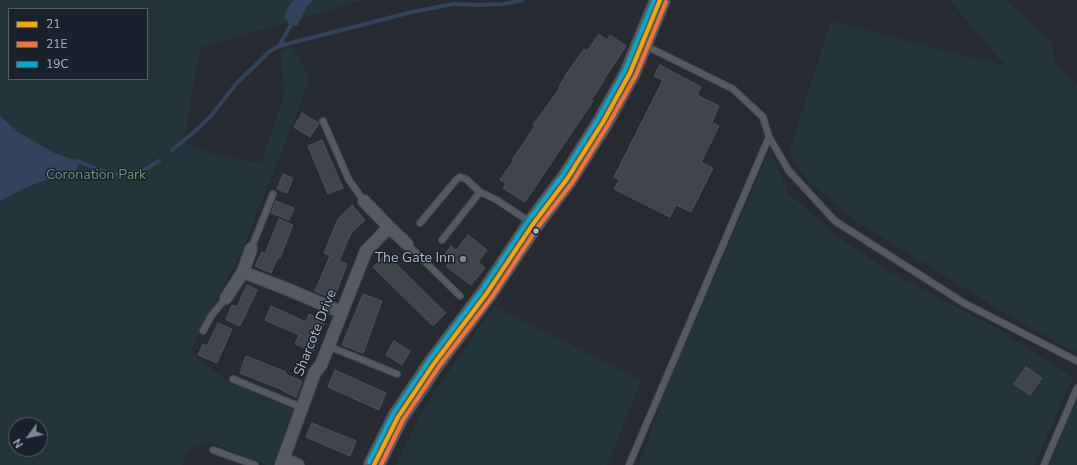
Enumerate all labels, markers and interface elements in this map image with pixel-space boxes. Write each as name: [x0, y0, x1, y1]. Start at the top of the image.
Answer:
legend: [8, 8, 148, 80]
text: 21: [46, 16, 60, 32]
text: 21E: [46, 36, 67, 52]
text: 19C: [46, 56, 68, 72]
park label: Coronation Park: [46, 168, 146, 184]
unlabelled marker: [531, 226, 541, 236]
place label: The Gate Inn: [375, 251, 455, 267]
marker: The Gate Inn: [458, 254, 468, 264]
street label: Sharcote Drive: [291, 287, 341, 379]
north arrow: [8, 417, 48, 457]
text: N: [10, 436, 27, 451]

